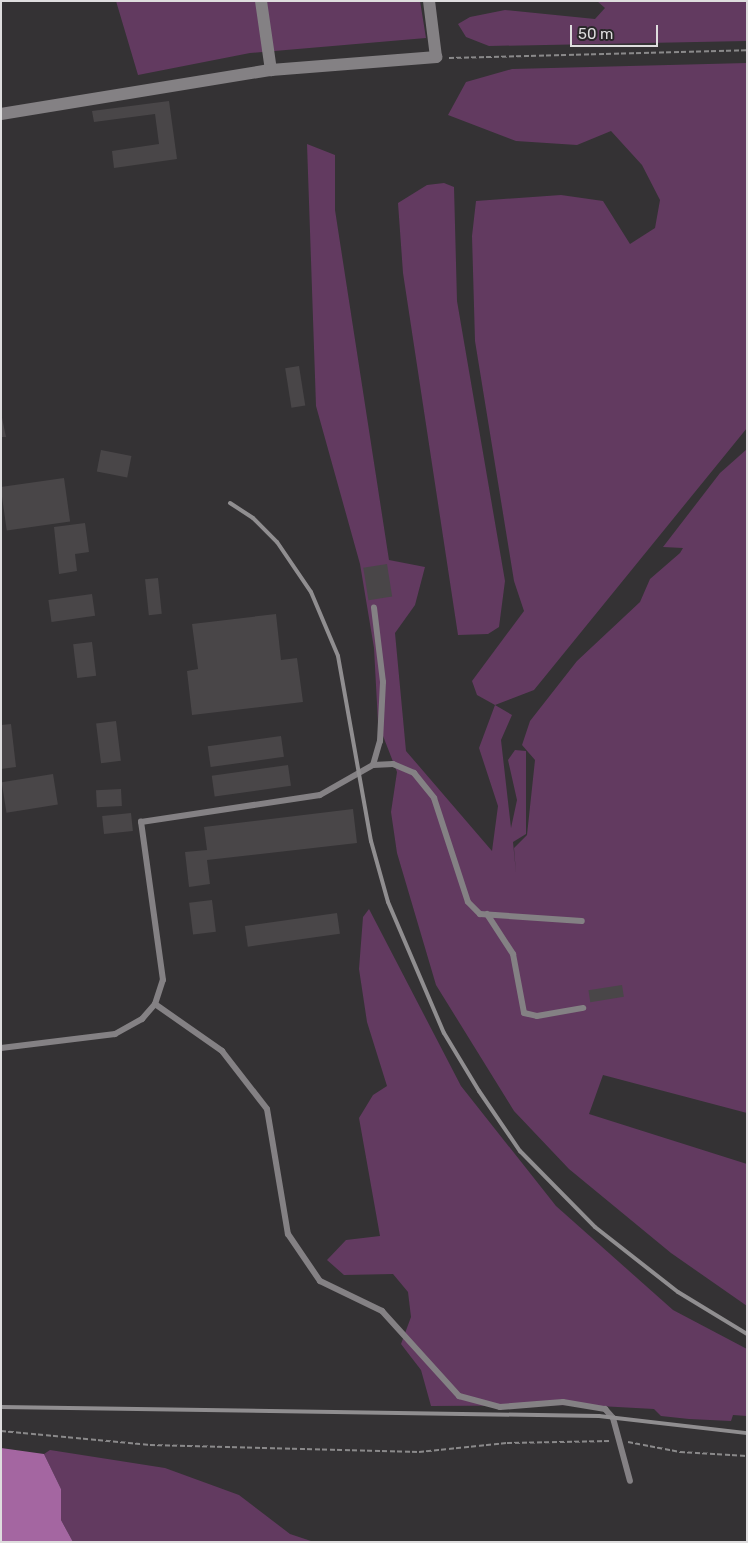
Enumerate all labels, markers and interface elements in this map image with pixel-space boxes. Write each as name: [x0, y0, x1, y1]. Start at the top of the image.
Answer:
scale bar: [573, 15, 660, 47]
text: 50 m: [578, 25, 613, 43]

